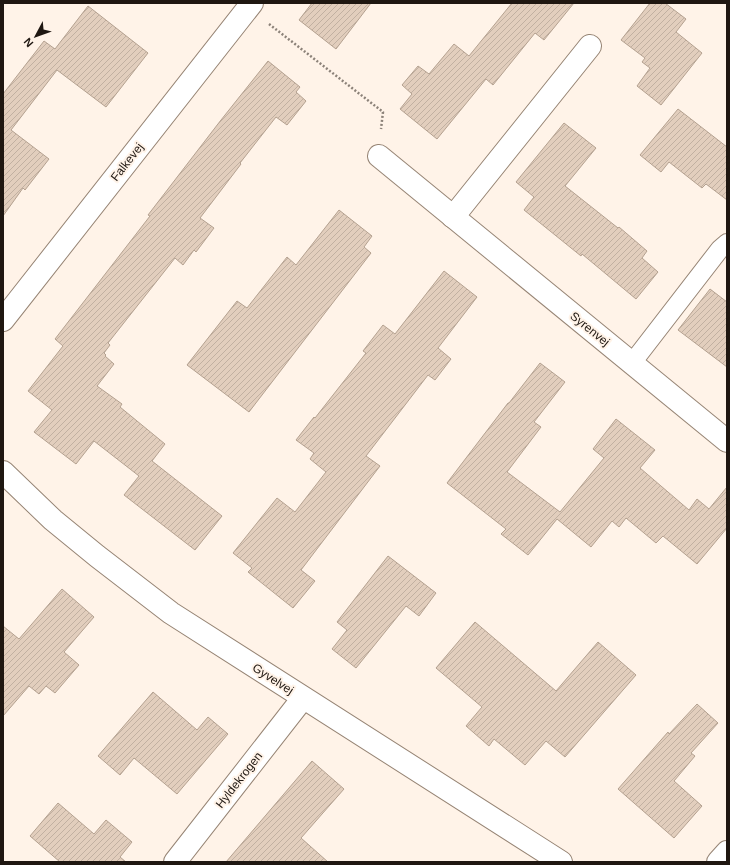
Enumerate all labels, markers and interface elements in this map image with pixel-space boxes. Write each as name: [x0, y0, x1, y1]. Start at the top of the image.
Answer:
north arrow: [16, 16, 56, 56]
text: N: [21, 36, 36, 49]
street label: Falkevej: [108, 140, 146, 184]
street label: Syrenvej: [567, 309, 613, 349]
street label: Gyvelvej: [250, 661, 296, 697]
street label: Hyldekrogen: [213, 749, 265, 811]

